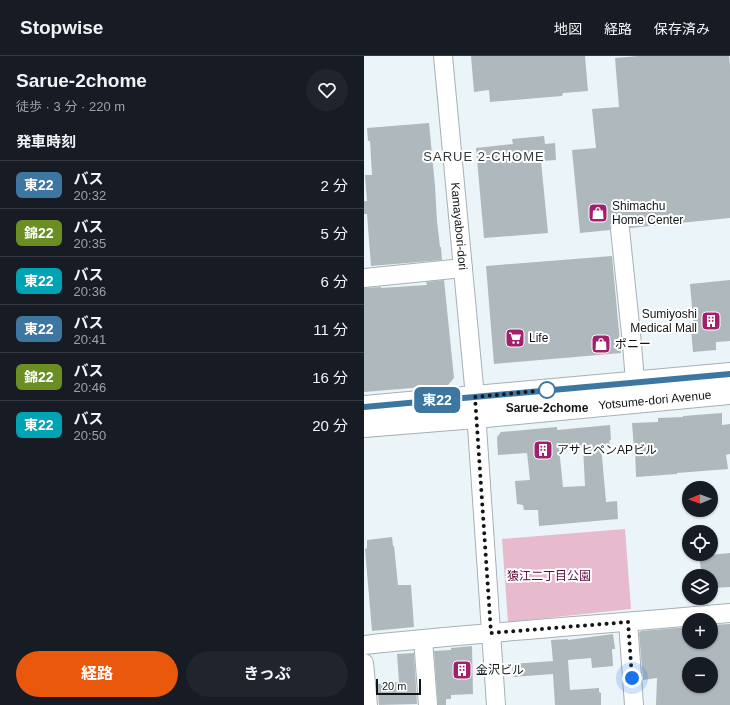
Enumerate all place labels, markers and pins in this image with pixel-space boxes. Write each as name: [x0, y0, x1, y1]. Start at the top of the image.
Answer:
place label: Shimachu Home Center: [612, 199, 683, 227]
shop icon: Shimachu Home Center: [587, 202, 609, 224]
place label: Sumiyoshi Medical Mall: [630, 307, 697, 335]
building icon: Sumiyoshi Medical Mall: [700, 310, 722, 332]
supermarket icon: Life: [504, 327, 526, 349]
place label: Life: [529, 331, 549, 345]
shop icon: ポニー: [590, 333, 612, 355]
place label: ポニー: [615, 337, 651, 351]
marker: Sarue-2chome: [538, 381, 556, 399]
place label: Sarue-2chome: [506, 401, 589, 415]
building icon: アサヒペンAPビル: [532, 439, 554, 461]
place label: アサヒペンAPビル: [557, 443, 657, 457]
building icon: 金沢ビル: [451, 659, 473, 681]
place label: 金沢ビル: [476, 663, 524, 677]

